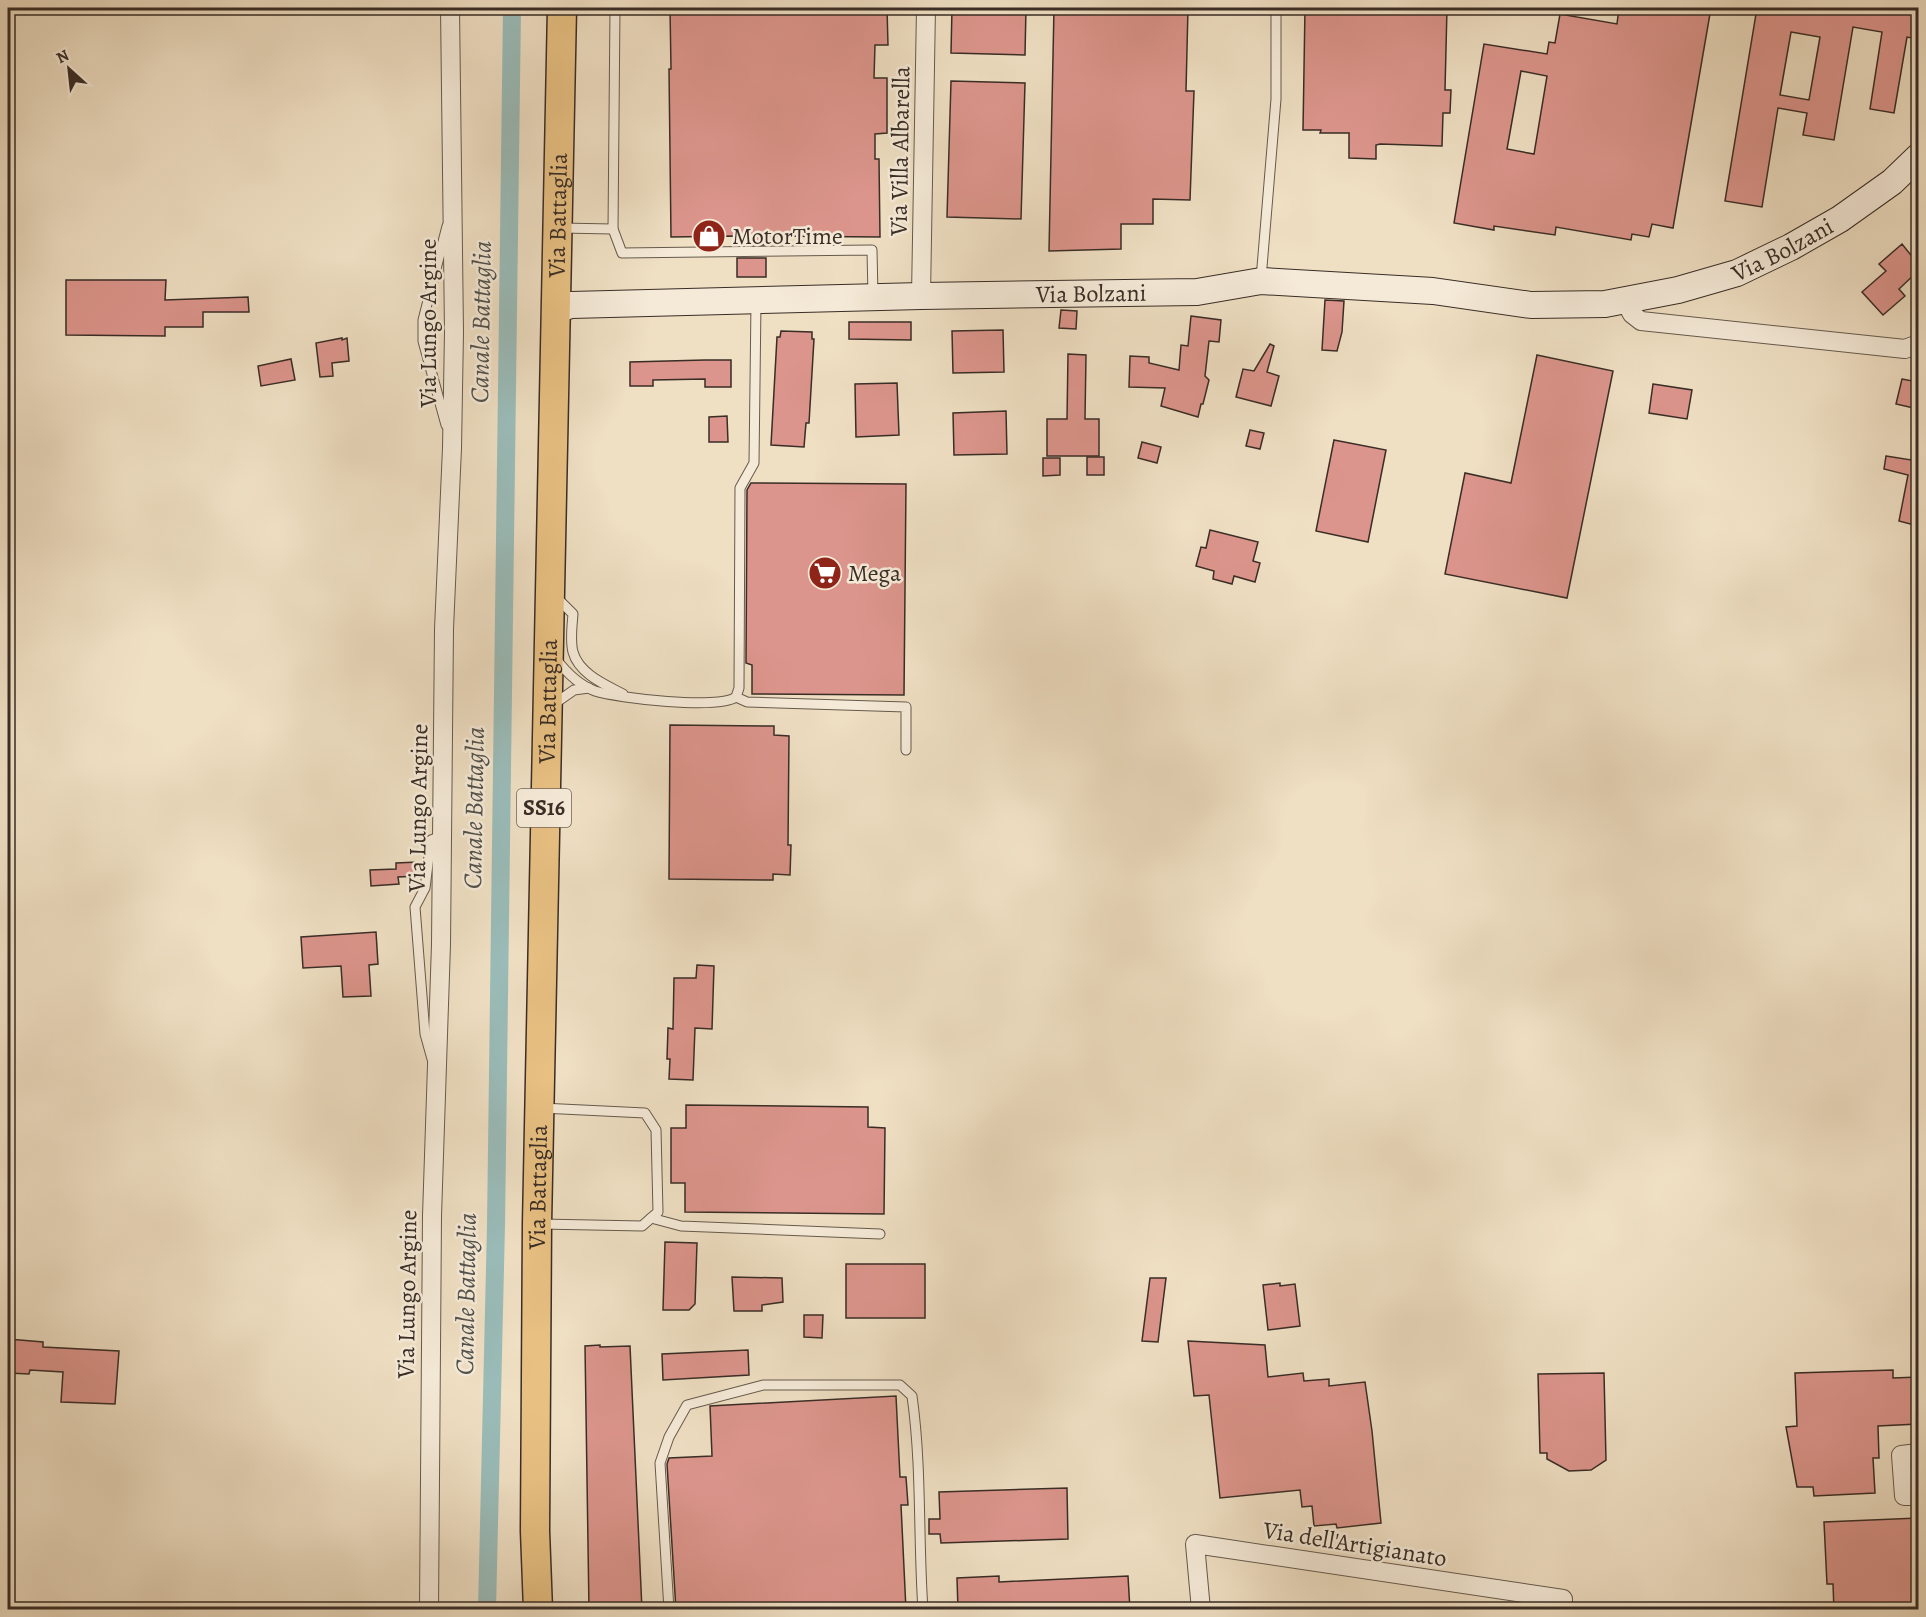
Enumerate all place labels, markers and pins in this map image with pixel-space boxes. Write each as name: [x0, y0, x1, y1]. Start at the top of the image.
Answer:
shop icon: MotorTime: [691, 218, 727, 254]
place label: MotorTime: [732, 220, 843, 252]
supermarket icon: Mega: [807, 555, 843, 591]
place label: Mega: [848, 557, 902, 589]

